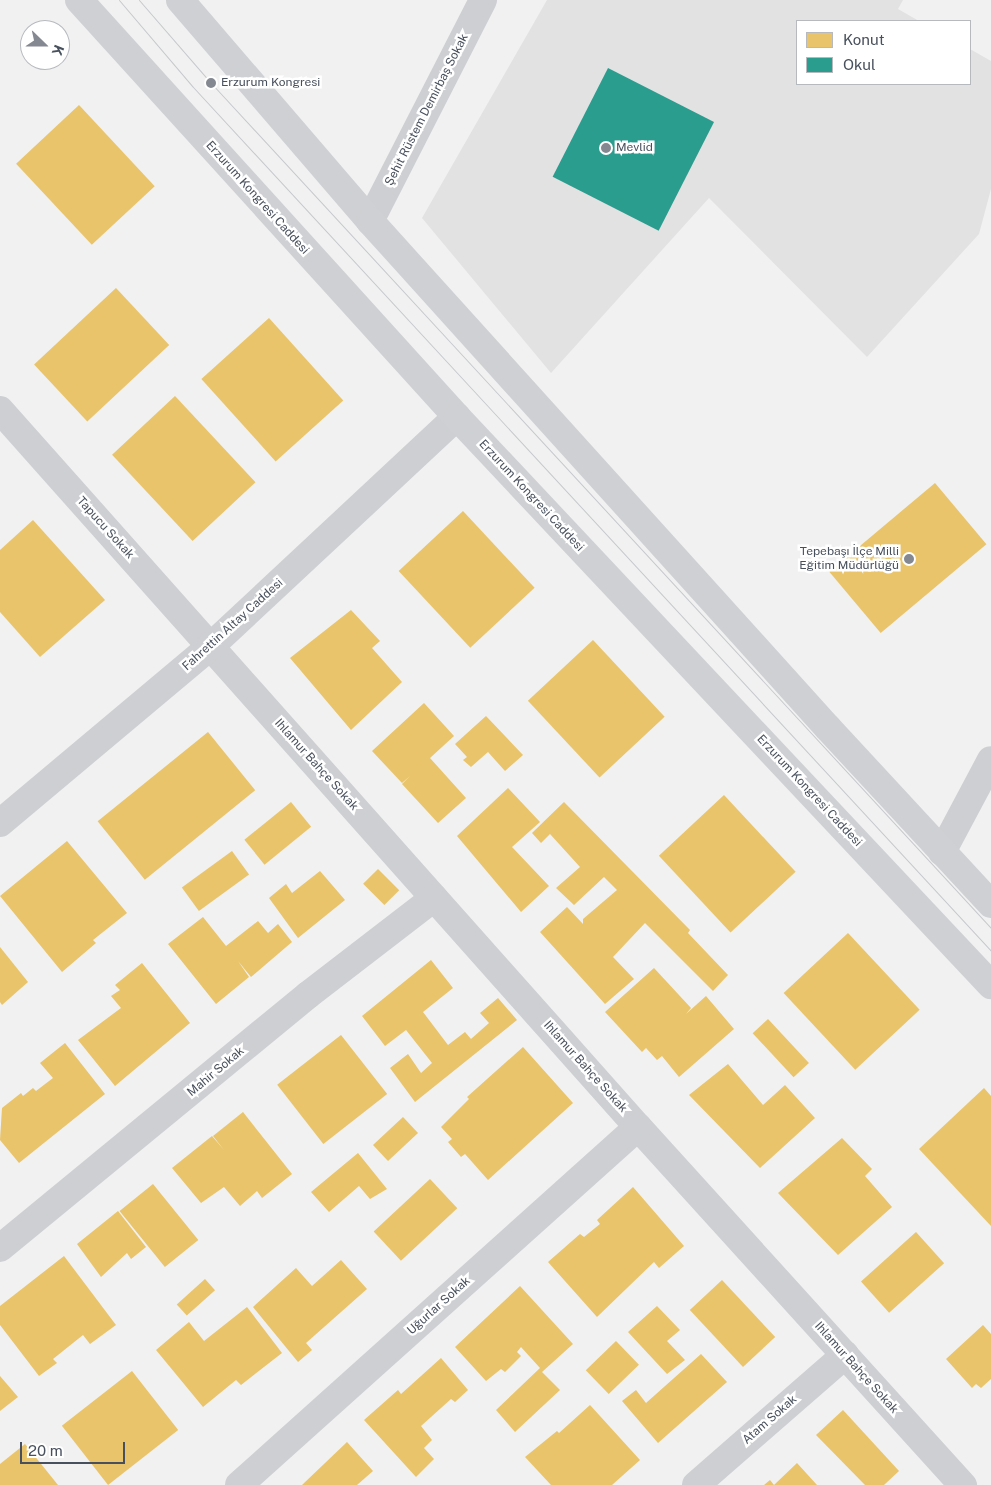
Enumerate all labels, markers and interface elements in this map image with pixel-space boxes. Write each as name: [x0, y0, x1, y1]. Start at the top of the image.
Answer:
north arrow: [20, 20, 70, 70]
legend: [796, 20, 971, 85]
text: Konut: [843, 31, 884, 48]
street label: Şehit Rüstem Demirbaş Sokak: [382, 32, 472, 188]
text: K: [49, 43, 67, 58]
text: Okul: [843, 56, 876, 73]
place label: Erzurum Kongresi: [221, 76, 320, 90]
marker: Erzurum Kongresi: [205, 77, 217, 89]
street label: Erzurum Kongresi Caddesi: [202, 139, 312, 257]
place label: Mevlid: [616, 141, 653, 155]
marker: Mevlid: [600, 142, 612, 154]
street label: Erzurum Kongresi Caddesi: [476, 437, 586, 555]
street label: Tapucu Sokak: [73, 494, 137, 562]
place label: Tepebaşı İlçe Milli Eğitim Müdürlüğü: [799, 545, 899, 573]
marker: Tepebaşı İlçe Milli Eğitim Müdürlüğü: [903, 553, 915, 565]
street label: Fahrettin Altay Caddesi: [180, 576, 286, 674]
street label: Ihlamur Bahçe Sokak: [271, 716, 361, 814]
street label: Erzurum Kongresi Caddesi: [754, 732, 864, 850]
street label: Ihlamur Bahçe Sokak: [540, 1018, 630, 1116]
street label: Mahir Sokak: [185, 1044, 247, 1100]
street label: Uğurlar Sokak: [405, 1274, 473, 1338]
street label: Ihlamur Bahçe Sokak: [811, 1319, 901, 1417]
street label: Atam Sokak: [740, 1393, 800, 1447]
scale bar: [22, 1432, 128, 1464]
text: 20 m: [28, 1442, 63, 1459]

